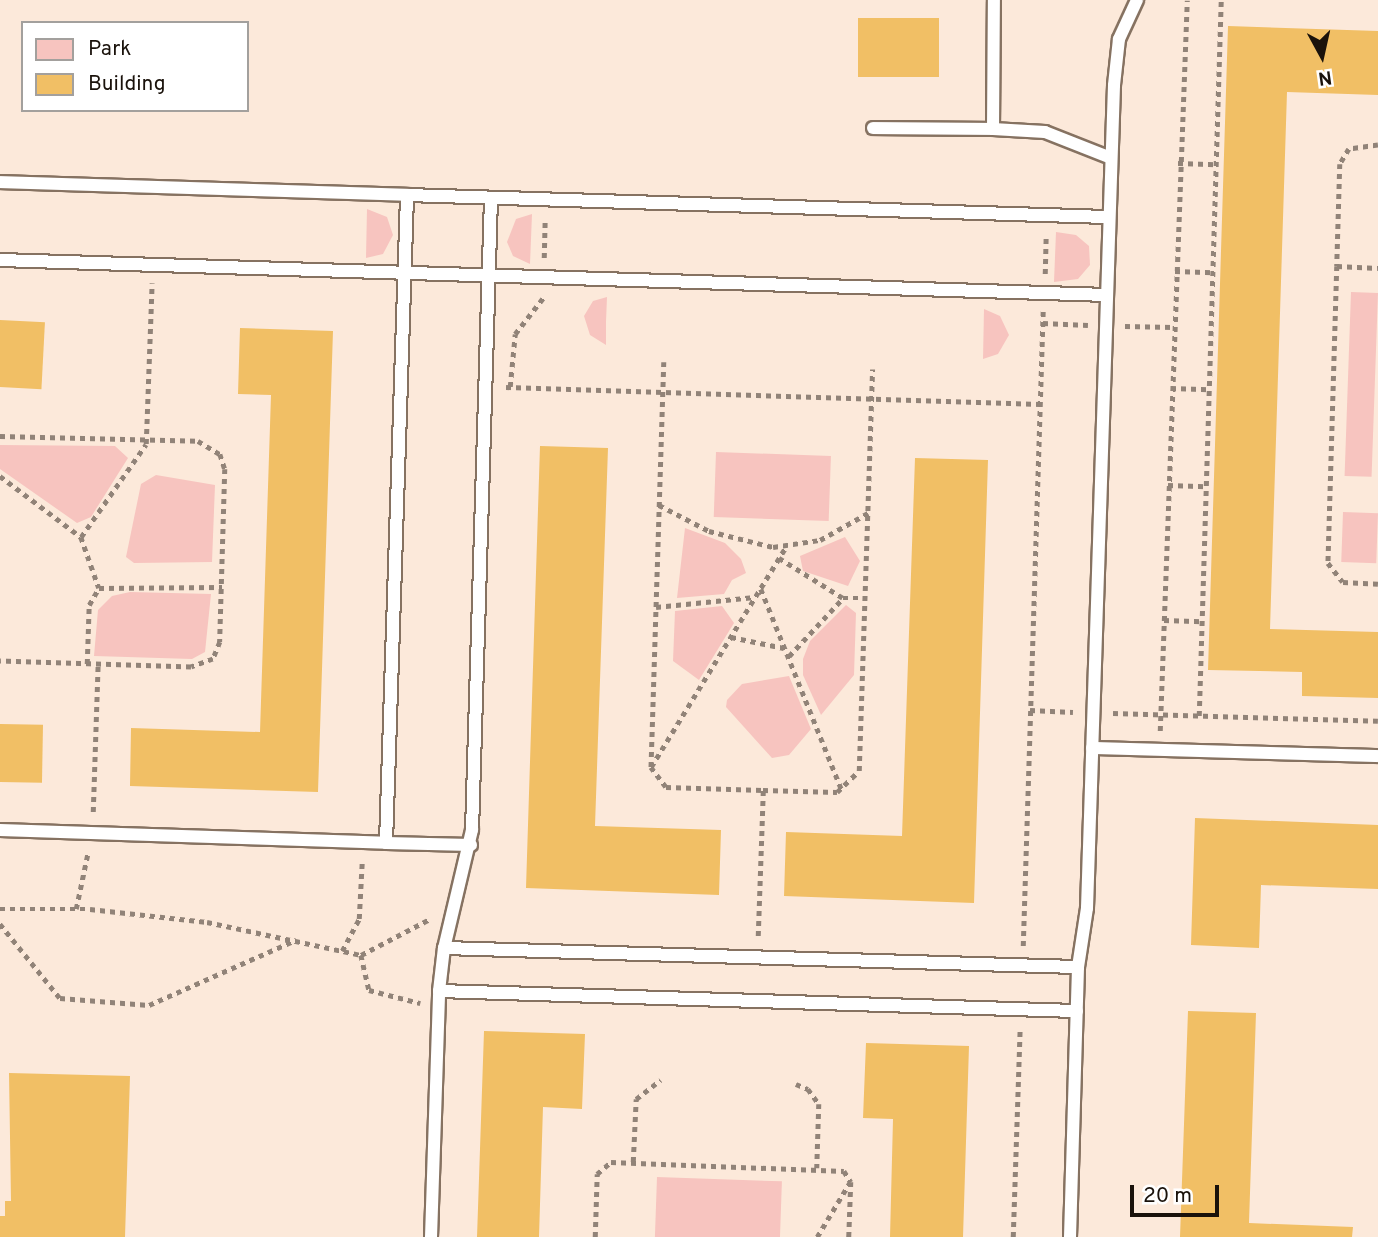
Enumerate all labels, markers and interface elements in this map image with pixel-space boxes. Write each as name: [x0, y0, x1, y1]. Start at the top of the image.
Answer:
legend: [21, 21, 248, 112]
north arrow: [1287, 21, 1357, 91]
text: Park: [88, 36, 131, 63]
text: N: [1316, 64, 1333, 90]
text: Building: [88, 71, 166, 98]
scale bar: [1133, 1170, 1222, 1214]
text: 20 m: [1143, 1183, 1192, 1210]

